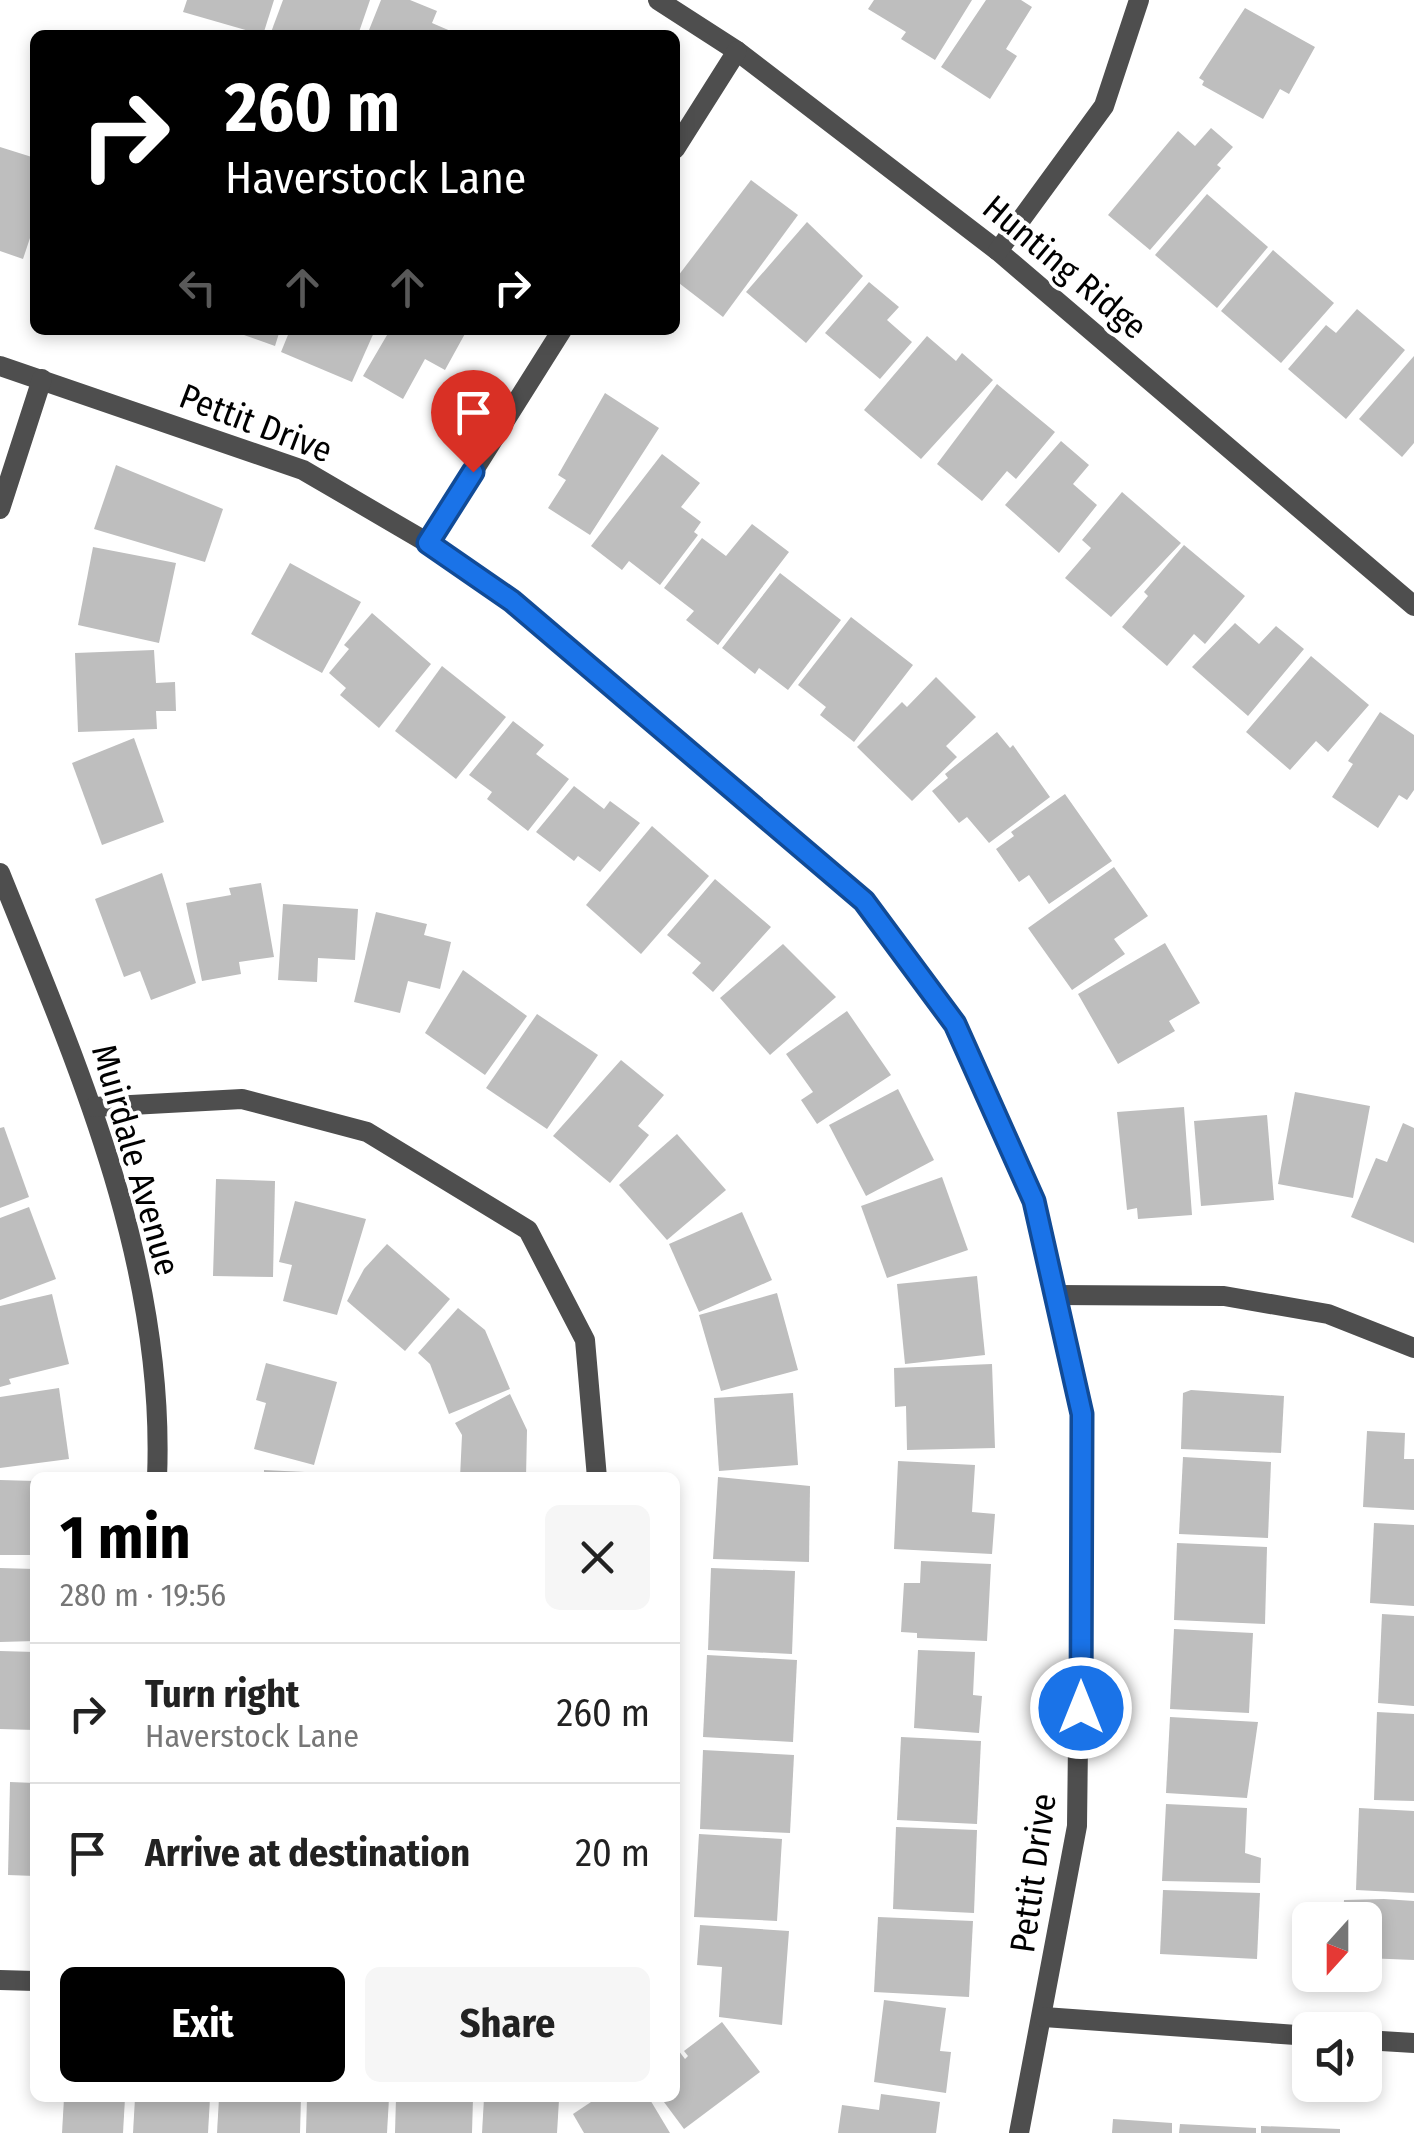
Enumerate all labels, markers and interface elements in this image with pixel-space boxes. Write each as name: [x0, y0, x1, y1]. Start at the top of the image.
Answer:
text: 260 m: [225, 66, 400, 150]
icon: right: [60, 70, 190, 200]
text: Haverstock Lane: [225, 151, 526, 205]
street label: Hunting Ridge: [974, 186, 1156, 348]
icon: left: [170, 260, 225, 315]
icon: ahead: [275, 260, 330, 315]
icon: ahead: [380, 260, 435, 315]
icon: right: [485, 260, 540, 315]
pin: [431, 370, 516, 473]
street label: Pettit Drive: [174, 375, 338, 471]
icon: arrive: [446, 385, 501, 440]
street label: Muirdale Avenue: [83, 1040, 189, 1280]
text: 1 min: [60, 1502, 191, 1574]
button: close: [545, 1505, 650, 1610]
text: 280 m · 19:56: [60, 1576, 226, 1614]
position arrow: [1029, 1656, 1133, 1760]
text: Turn right: [145, 1671, 299, 1717]
icon: right: [60, 1686, 115, 1741]
text: 260 m: [556, 1690, 650, 1736]
text: Haverstock Lane: [145, 1717, 359, 1755]
street label: Pettit Drive: [1001, 1791, 1065, 1955]
icon: arrive: [60, 1826, 115, 1881]
text: Arrive at destination: [145, 1830, 470, 1876]
text: 20 m: [575, 1830, 650, 1876]
north arrow: [1292, 1902, 1382, 1992]
map controls: [1292, 1902, 1382, 2102]
button: Exit: [60, 1967, 345, 2082]
button: Share: [365, 1967, 650, 2082]
button: sound: [1292, 2012, 1382, 2102]

